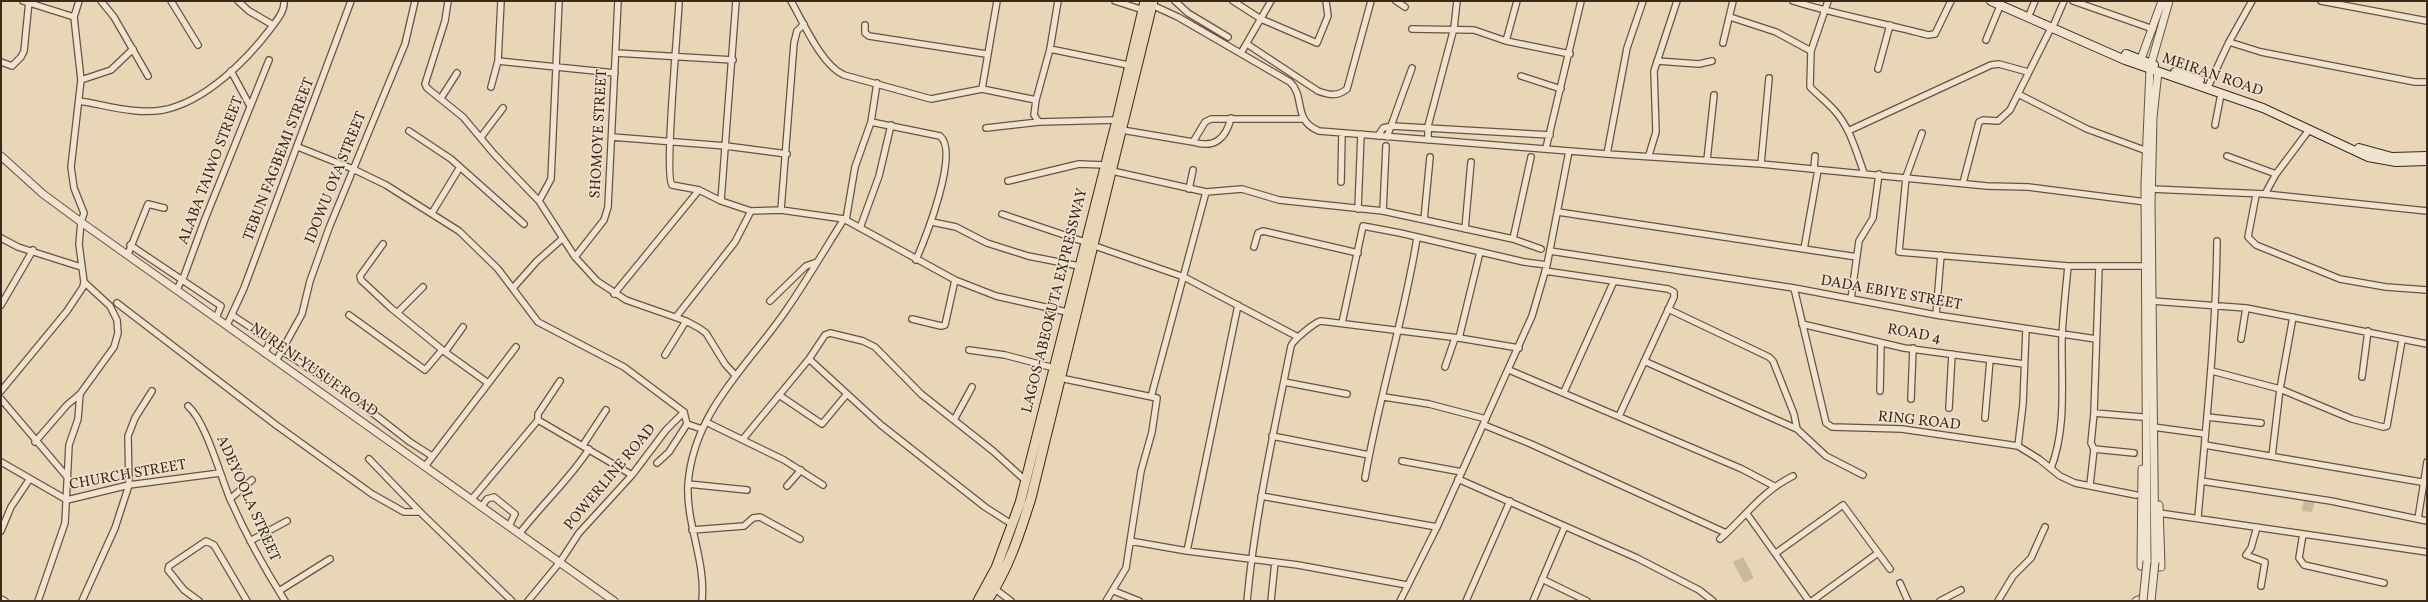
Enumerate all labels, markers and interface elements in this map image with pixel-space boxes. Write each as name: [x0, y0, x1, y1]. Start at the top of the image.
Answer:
street label: MEIRAN ROAD: [2159, 50, 2265, 102]
street label: SHOMOYE STREET: [588, 69, 612, 199]
street label: TEBUN FAGBEMI STREET: [241, 76, 319, 244]
street label: ALABA TAIWO STREET: [175, 94, 249, 248]
street label: IDOWU OYA STREET: [302, 109, 372, 247]
street label: LAGOS-ABEOKUTA EXPRESSWAY: [1019, 187, 1093, 415]
street label: DADA EBIYE STREET: [1819, 273, 1963, 315]
street label: NURENI YUSUF ROAD: [246, 320, 380, 422]
street label: ROAD 4: [1886, 321, 1942, 349]
street label: RING ROAD: [1877, 409, 1961, 435]
street label: POWERLINE ROAD: [561, 421, 661, 535]
street label: ADEYOOLA STREET: [211, 433, 283, 565]
street label: CHURCH STREET: [68, 457, 188, 495]

